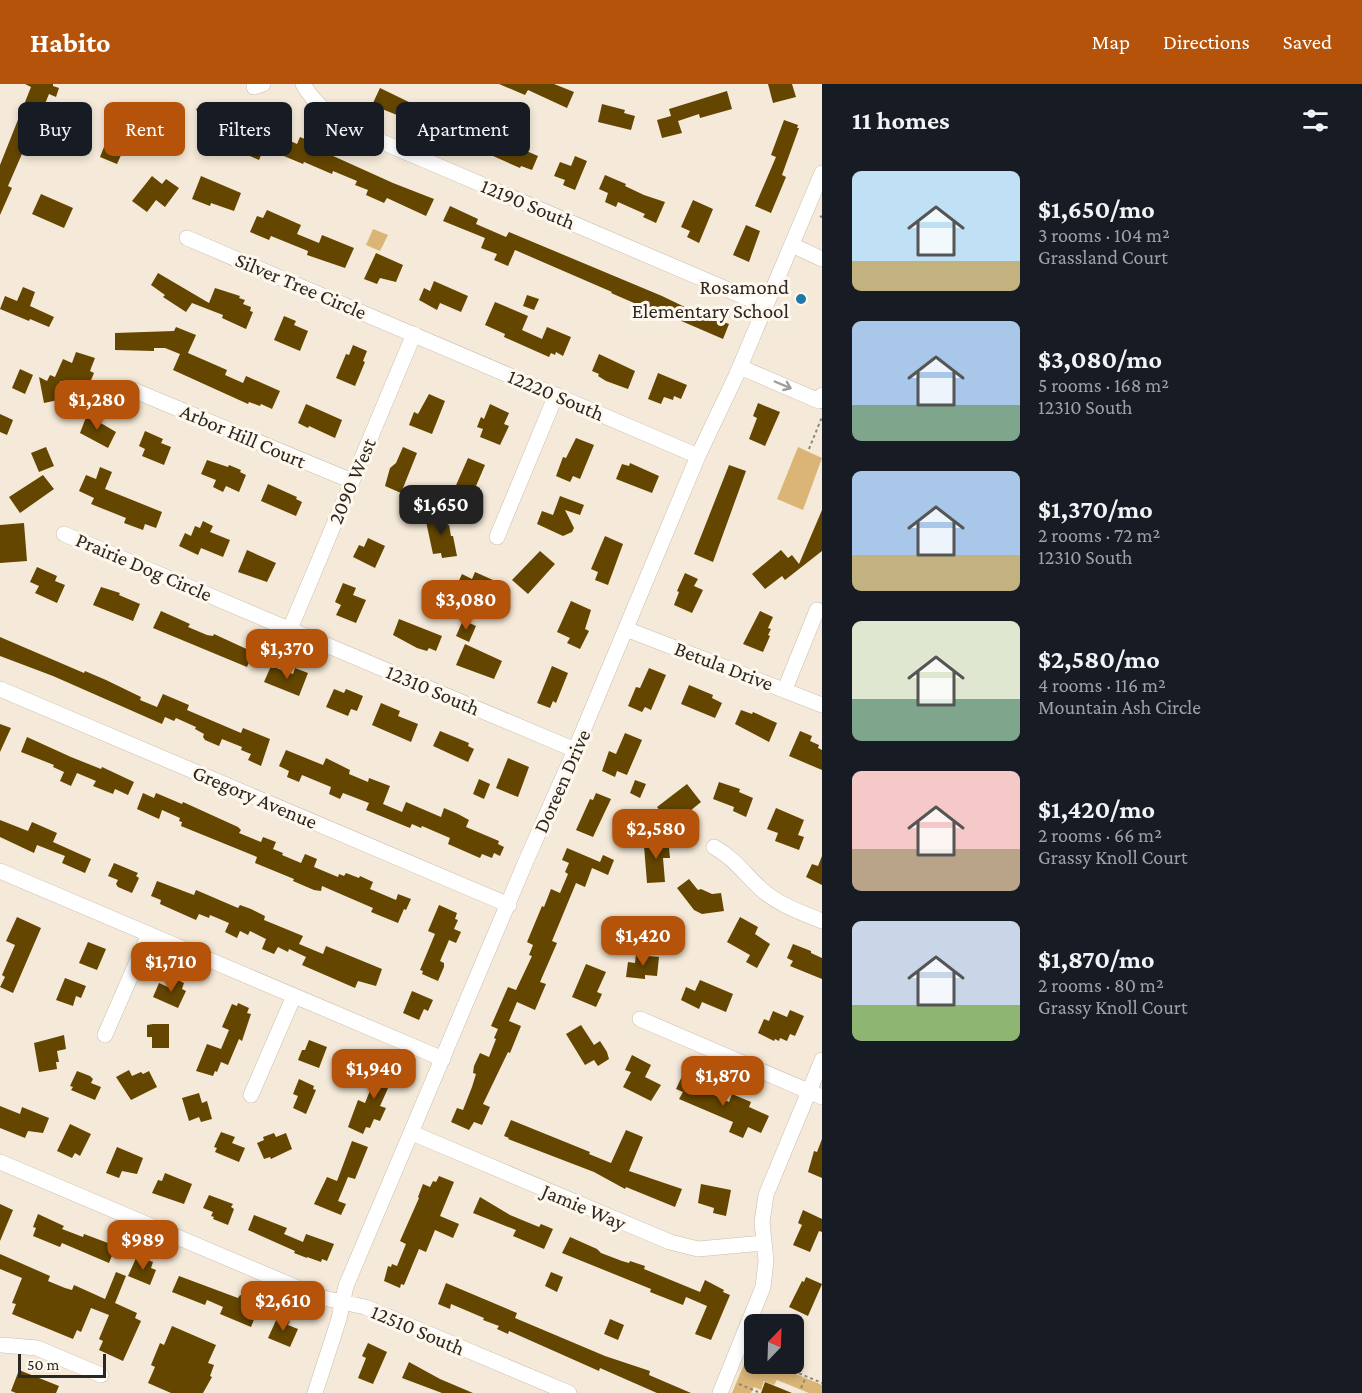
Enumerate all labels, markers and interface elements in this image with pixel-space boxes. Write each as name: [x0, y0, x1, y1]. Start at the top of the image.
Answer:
text: Habito: [30, 27, 111, 58]
text: Map: [1092, 30, 1130, 54]
text: Directions: [1163, 30, 1250, 54]
text: Saved: [1283, 30, 1332, 54]
chip: Buy: [18, 102, 92, 156]
chip: Rent: [104, 102, 185, 156]
chip: Filters: [197, 102, 292, 156]
chip: New: [304, 102, 384, 156]
chip: Apartment: [396, 102, 530, 156]
icon: filters: [1299, 104, 1332, 137]
text: 11 homes: [852, 106, 950, 135]
street label: 12190 South: [477, 173, 579, 235]
icon: home: [900, 195, 972, 267]
text: $1,650/mo: [1038, 195, 1155, 224]
text: 3 rooms · 104 m²: [1038, 224, 1170, 246]
text: Grassland Court: [1038, 246, 1168, 268]
street label: Silver Tree Circle: [232, 248, 370, 324]
place label: Rosamond Elementary School: [632, 275, 789, 323]
marker: Rosamond Elementary School: [794, 292, 808, 306]
icon: home: [900, 345, 972, 417]
text: $3,080/mo: [1038, 345, 1162, 374]
street label: 12220 South: [504, 364, 608, 426]
text: 5 rooms · 168 m²: [1038, 374, 1169, 396]
pin: $1,280: [48, 380, 146, 431]
one-way arrow: [773, 380, 791, 391]
text: $1,280: [68, 388, 126, 410]
text: 12310 South: [1038, 396, 1133, 418]
street label: Arbor Hill Court: [176, 399, 311, 474]
street label: 2090 West: [323, 433, 381, 528]
pin: $1,650: [392, 485, 490, 536]
text: $1,650: [413, 493, 469, 515]
icon: home: [900, 495, 972, 567]
text: $1,370/mo: [1038, 495, 1153, 524]
text: 2 rooms · 72 m²: [1038, 524, 1160, 546]
street label: Prairie Dog Circle: [72, 527, 216, 607]
text: 12310 South: [1038, 546, 1133, 568]
pin: $3,080: [417, 580, 515, 631]
text: $3,080: [435, 588, 497, 610]
pin: $1,370: [238, 629, 336, 680]
street label: Betula Drive: [671, 636, 777, 696]
text: $1,370: [260, 637, 314, 659]
icon: home: [900, 645, 972, 717]
text: $2,580/mo: [1038, 645, 1160, 674]
street label: 12310 South: [383, 660, 483, 720]
text: 4 rooms · 116 m²: [1038, 674, 1166, 696]
text: Mountain Ash Circle: [1038, 696, 1201, 718]
street label: Doreen Drive: [529, 726, 595, 836]
street label: Gregory Avenue: [189, 760, 321, 834]
icon: home: [900, 795, 972, 867]
text: $1,420/mo: [1038, 795, 1155, 824]
pin: $2,580: [607, 809, 705, 860]
text: $2,580: [626, 817, 686, 839]
text: 2 rooms · 66 m²: [1038, 824, 1162, 846]
text: Grassy Knoll Court: [1038, 846, 1188, 868]
pin: $1,420: [594, 916, 692, 967]
text: $1,420: [615, 924, 671, 946]
pin: $1,710: [122, 942, 220, 993]
icon: home: [900, 945, 972, 1017]
text: $1,870/mo: [1038, 945, 1155, 974]
text: $1,710: [145, 950, 197, 972]
text: 2 rooms · 80 m²: [1038, 974, 1164, 996]
text: Grassy Knoll Court: [1038, 996, 1188, 1018]
pin: $1,940: [325, 1049, 423, 1100]
pin: $1,870: [674, 1056, 772, 1107]
text: $1,940: [346, 1057, 402, 1079]
text: $1,870: [695, 1064, 751, 1086]
street label: Jamie Way: [536, 1178, 630, 1236]
pin: $989: [107, 1220, 179, 1271]
text: $989: [121, 1228, 165, 1250]
pin: $2,610: [234, 1281, 332, 1332]
text: $2,610: [255, 1289, 311, 1311]
street label: 12510 South: [368, 1300, 468, 1360]
north arrow: [744, 1314, 804, 1374]
map controls: [744, 1314, 804, 1374]
scale bar: [18, 1351, 106, 1378]
text: 50 m: [27, 1356, 59, 1373]

